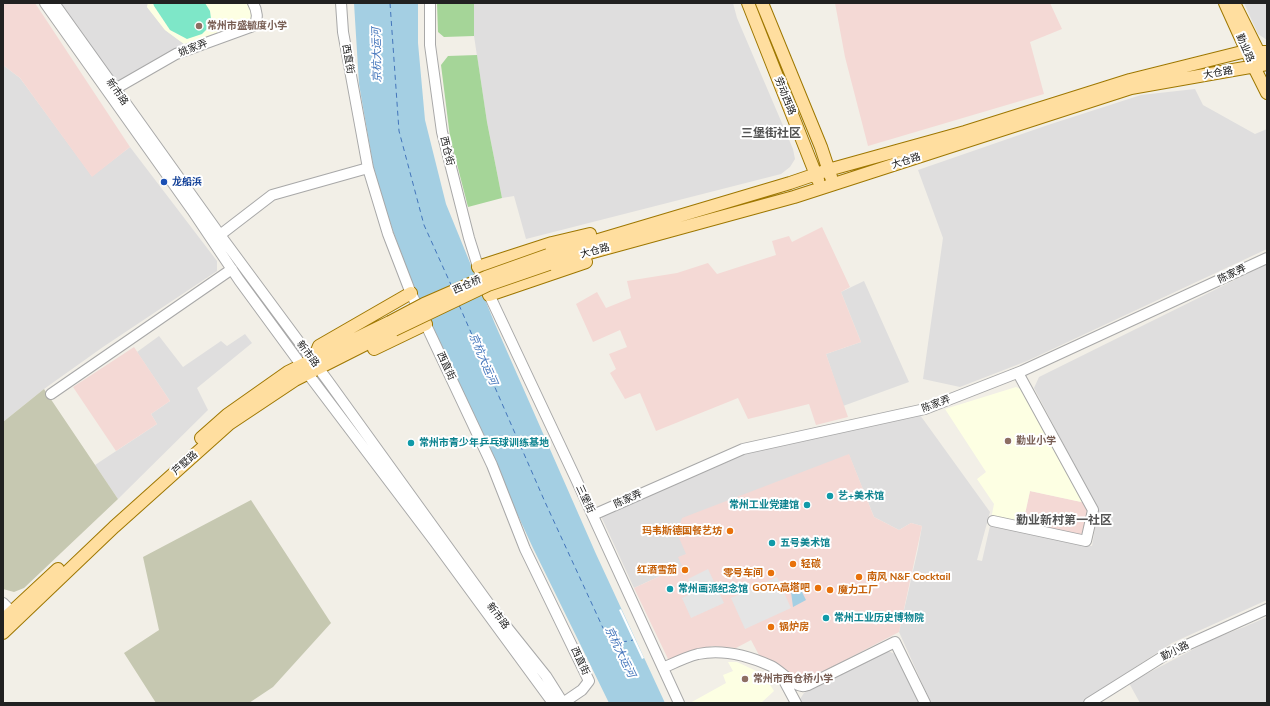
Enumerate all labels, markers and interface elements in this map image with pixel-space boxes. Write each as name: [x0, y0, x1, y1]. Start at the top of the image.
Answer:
place label: 常州市盛毓度小学: [207, 20, 287, 32]
marker: 常州市盛毓度小学: [194, 21, 204, 31]
water label: 京杭大运河: [370, 27, 384, 83]
street label: 勤业路: [1233, 32, 1257, 64]
street label: 姚家弄: [177, 37, 209, 59]
street label: 西直街: [339, 43, 357, 75]
street label: 大仓路: [1202, 64, 1234, 82]
street label: 劳动西路: [772, 75, 798, 117]
street label: 新市路: [103, 76, 131, 108]
district label: 三堡街社区: [741, 126, 801, 140]
street label: 西仓街: [438, 135, 456, 167]
street label: 大仓路: [890, 151, 922, 171]
place label: 龙船浜: [172, 176, 202, 188]
marker: 龙船浜: [159, 177, 169, 187]
street label: 大仓路: [579, 241, 611, 261]
street label: 陈家弄: [1216, 262, 1248, 286]
street label: 西仓桥: [451, 273, 483, 297]
water label: 京杭大运河: [466, 331, 500, 387]
street label: 新市路: [294, 338, 322, 370]
street label: 西直街: [434, 350, 458, 382]
street label: 陈家弄: [920, 393, 952, 415]
place label: 勤业小学: [1016, 435, 1056, 447]
marker: 勤业小学: [1003, 436, 1013, 446]
place label: 常州市青少年乒乓球训练基地: [419, 437, 549, 449]
marker: 常州市青少年乒乓球训练基地: [406, 438, 416, 448]
street label: 芦墅路: [170, 449, 200, 477]
street label: 三堡街: [573, 483, 597, 515]
street label: 陈家弄: [612, 487, 644, 511]
place label: 艺+美术馆: [838, 490, 884, 502]
marker: 艺+美术馆: [825, 491, 835, 501]
place label: 常州工业党建馆: [729, 499, 799, 511]
marker: 常州工业党建馆: [802, 500, 812, 510]
district label: 勤业新村第一社区: [1016, 513, 1112, 527]
place label: 玛韦斯德国餐艺坊: [642, 525, 722, 537]
marker: 玛韦斯德国餐艺坊: [725, 526, 735, 536]
place label: 五号美术馆: [780, 537, 830, 549]
marker: 五号美术馆: [767, 538, 777, 548]
place label: 轻碳: [801, 558, 821, 570]
marker: 轻碳: [788, 559, 798, 569]
place label: 红酒雪茄: [637, 564, 677, 576]
marker: 红酒雪茄: [680, 565, 690, 575]
place label: 零号车间: [723, 567, 763, 579]
marker: 零号车间: [766, 568, 776, 578]
place label: 南风 N&F Cocktail: [867, 571, 951, 583]
marker: 南风 N&F Cocktail: [854, 572, 864, 582]
place label: GOTA高塔吧: [752, 582, 810, 594]
place label: 常州画派纪念馆: [678, 583, 748, 595]
marker: GOTA高塔吧: [813, 583, 823, 593]
marker: 常州画派纪念馆: [665, 584, 675, 594]
place label: 魔力工厂: [838, 584, 878, 596]
marker: 魔力工厂: [825, 585, 835, 595]
street label: 新市路: [484, 600, 512, 632]
place label: 常州工业历史博物院: [834, 612, 924, 624]
marker: 常州工业历史博物院: [821, 613, 831, 623]
place label: 锅炉房: [779, 621, 809, 633]
marker: 锅炉房: [766, 622, 776, 632]
water label: 京杭大运河: [602, 624, 638, 680]
street label: 勤小路: [1159, 639, 1191, 663]
street label: 西直街: [568, 645, 592, 677]
place label: 常州市西仓桥小学: [753, 673, 833, 685]
marker: 常州市西仓桥小学: [740, 674, 750, 684]

